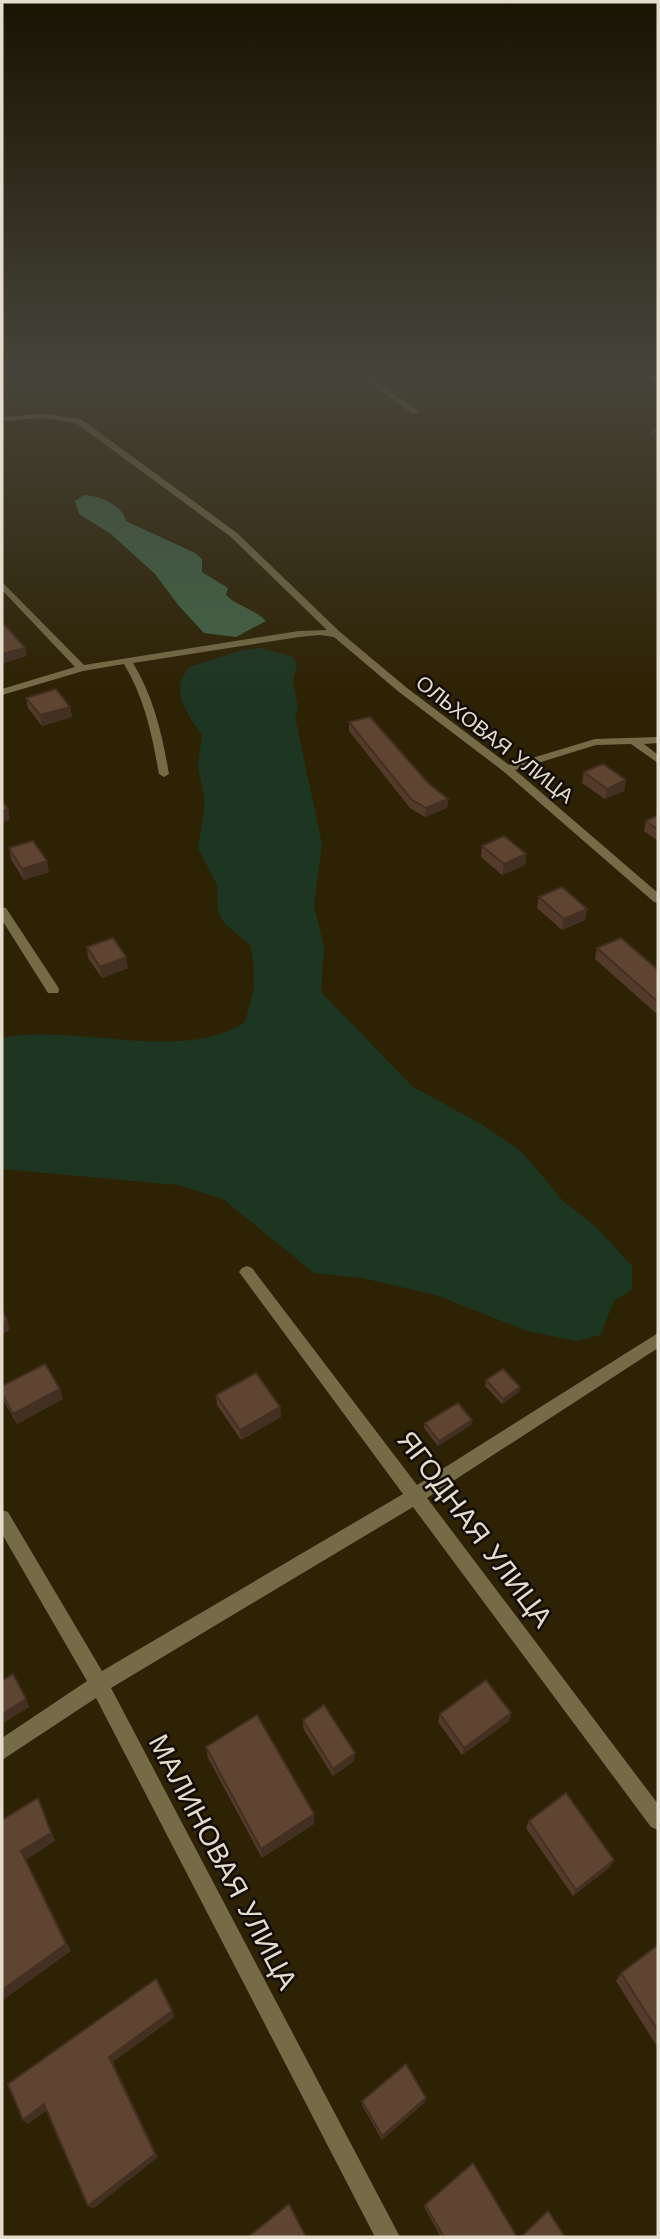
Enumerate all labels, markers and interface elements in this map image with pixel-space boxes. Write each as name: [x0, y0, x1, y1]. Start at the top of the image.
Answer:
street label: ОЛЬХОВАЯ УЛИЦА: [411, 670, 579, 808]
street label: ЯГОДНАЯ УЛИЦА: [390, 1424, 560, 1634]
street label: МАЛИНОВАЯ УЛИЦА: [142, 1729, 304, 1995]

